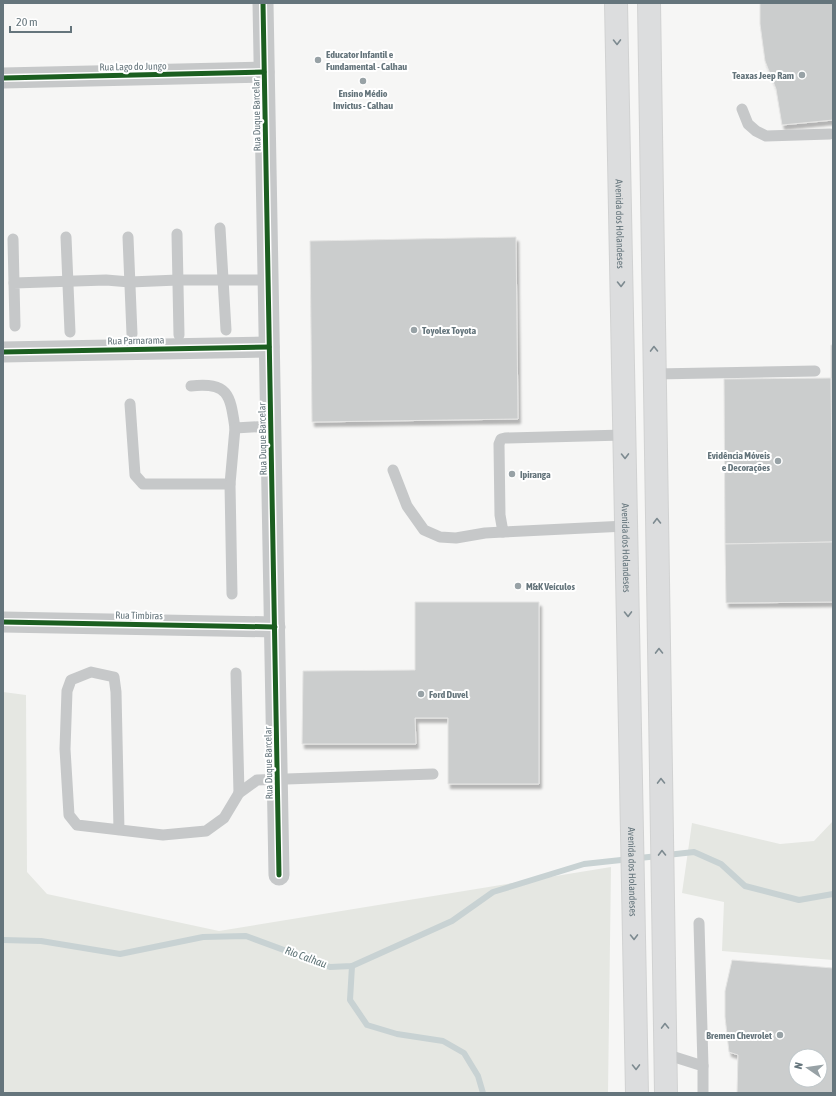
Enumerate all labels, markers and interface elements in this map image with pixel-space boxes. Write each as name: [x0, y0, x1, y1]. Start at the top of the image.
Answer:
scale bar: [10, 8, 71, 34]
text: 20 m: [16, 15, 38, 29]
one-way arrow: [613, 39, 621, 45]
place label: Educator Infantil e Fundamental - Calhau: [326, 49, 407, 72]
marker: Educator Infantil e Fundamental - Calhau: [313, 55, 323, 65]
street label: Rua Lago do Jungo: [99, 60, 167, 73]
place label: Teaxas Jeep Ram: [732, 70, 794, 81]
marker: Teaxas Jeep Ram: [797, 70, 807, 80]
marker: Ensino Médio Invictus - Calhau: [358, 76, 368, 86]
street label: Rua Duque Barcelar: [250, 78, 263, 151]
place label: Ensino Médio Invictus - Calhau: [333, 88, 393, 111]
street label: Avenida dos Holandeses: [613, 179, 626, 269]
one-way arrow: [617, 281, 626, 287]
marker: Toyolex Toyota: [409, 325, 419, 335]
place label: Toyolex Toyota: [422, 325, 476, 336]
street label: Rua Parnarama: [107, 334, 165, 346]
one-way arrow: [650, 346, 658, 352]
street label: Rua Duque Barcelar: [256, 402, 269, 475]
place label: Evidência Móveis e Decorações: [707, 450, 770, 473]
one-way arrow: [621, 453, 629, 459]
marker: Evidência Móveis e Decorações: [773, 456, 783, 466]
marker: Ipiranga: [507, 469, 517, 479]
place label: Ipiranga: [520, 469, 551, 480]
street label: Avenida dos Holandeses: [620, 503, 632, 593]
one-way arrow: [653, 518, 661, 524]
marker: M&K Veículos: [513, 581, 523, 591]
place label: M&K Veículos: [526, 581, 575, 592]
street label: Rua Timbiras: [115, 610, 163, 621]
one-way arrow: [624, 611, 632, 617]
one-way arrow: [655, 648, 663, 654]
marker: Ford Duvel: [416, 689, 426, 699]
place label: Ford Duvel: [429, 689, 469, 700]
street label: Rua Duque Barcelar: [262, 726, 275, 799]
one-way arrow: [657, 778, 665, 784]
street label: Avenida dos Holandeses: [626, 827, 639, 917]
one-way arrow: [658, 850, 666, 856]
one-way arrow: [630, 934, 638, 940]
water label: Rio Calhau: [284, 944, 329, 970]
one-way arrow: [661, 1023, 669, 1029]
place label: Bremen Chevrolet: [706, 1030, 772, 1041]
marker: Bremen Chevrolet: [775, 1030, 785, 1040]
north arrow: [788, 1048, 828, 1088]
text: N: [792, 1061, 805, 1070]
one-way arrow: [632, 1064, 641, 1070]

